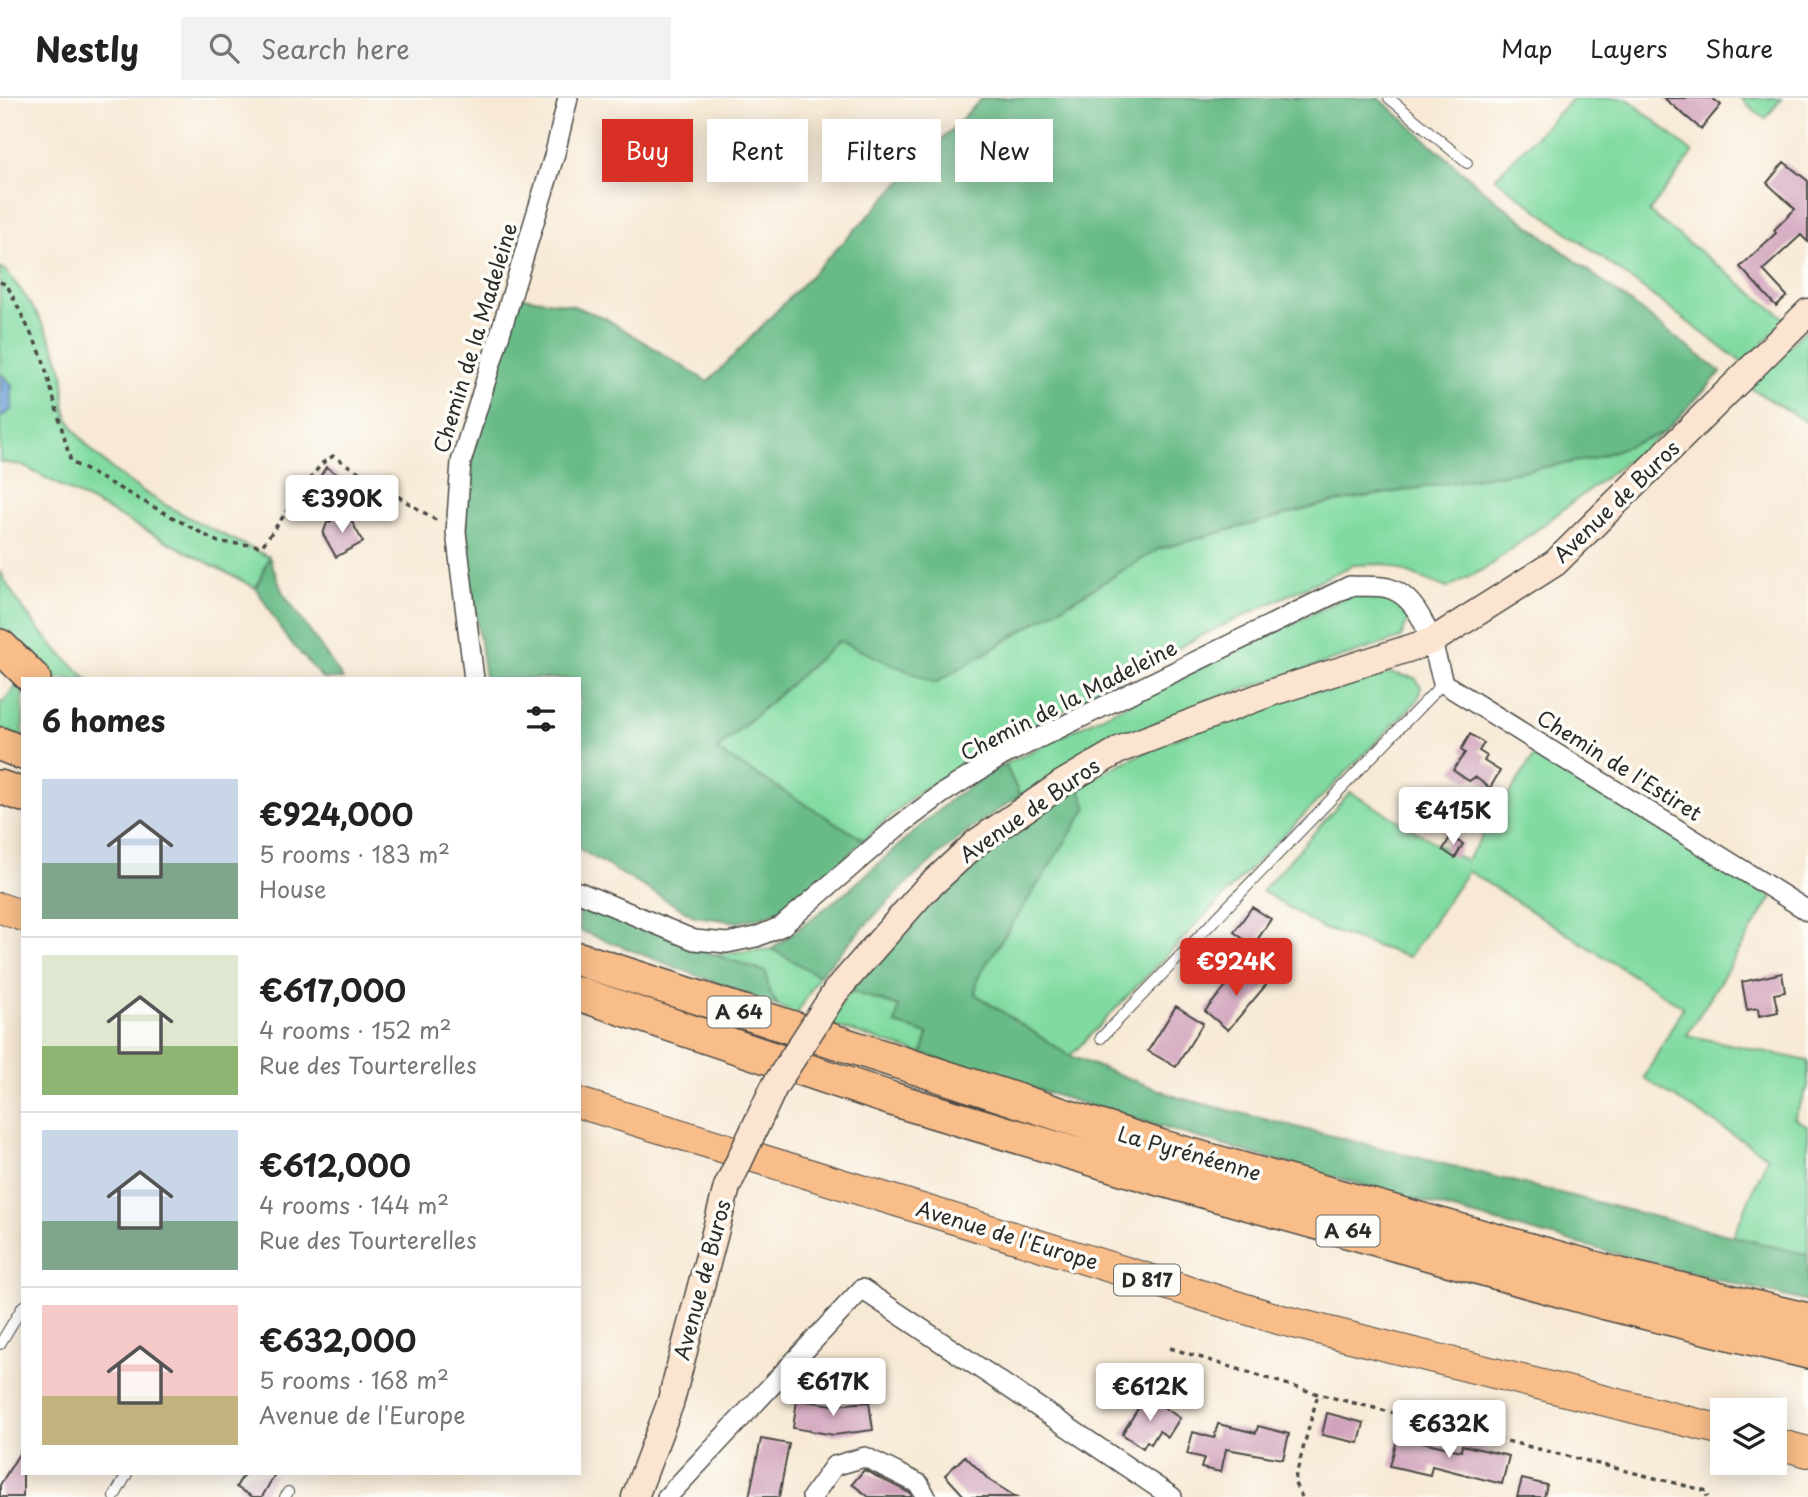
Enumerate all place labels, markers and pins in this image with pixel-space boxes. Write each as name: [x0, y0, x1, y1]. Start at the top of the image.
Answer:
pin: €390K: [293, 476, 391, 535]
pin: €415K: [1404, 788, 1502, 847]
pin: €924K: [1187, 939, 1285, 998]
pin: €617K: [784, 1358, 882, 1418]
pin: €612K: [1101, 1364, 1199, 1423]
pin: €632K: [1400, 1400, 1498, 1460]

